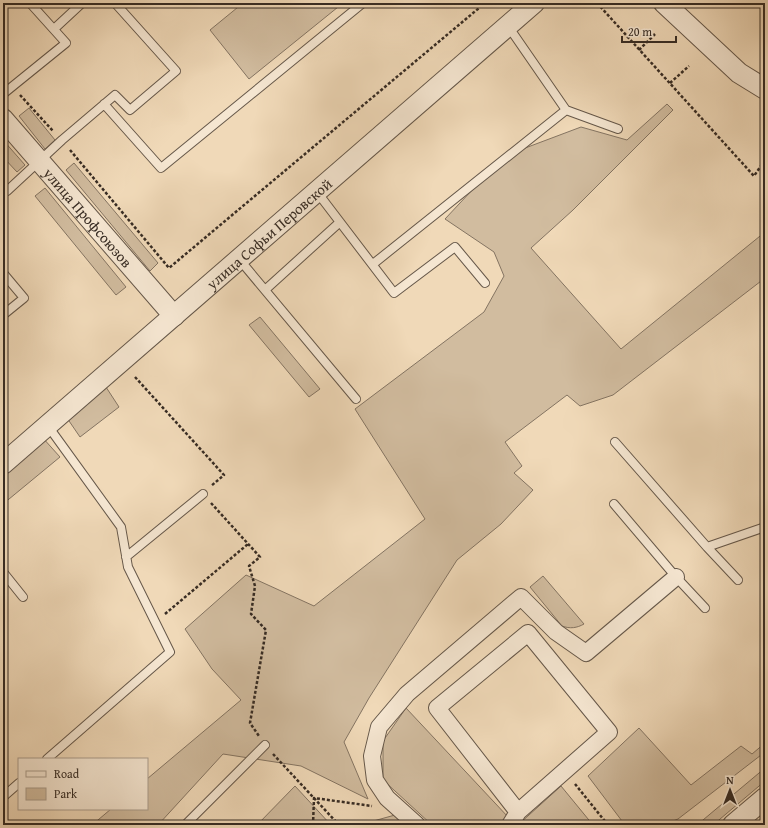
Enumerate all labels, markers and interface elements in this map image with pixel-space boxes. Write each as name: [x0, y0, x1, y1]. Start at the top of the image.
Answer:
scale bar: [622, 18, 676, 44]
text: 20 m: [628, 23, 652, 40]
street label: улица Профсоюзов: [38, 162, 137, 272]
street label: улица Софьи Перовской: [201, 173, 336, 294]
legend: [18, 758, 148, 810]
text: Road: [54, 765, 80, 782]
north arrow: [710, 770, 750, 810]
text: N: [726, 772, 734, 788]
text: Park: [54, 785, 78, 802]

